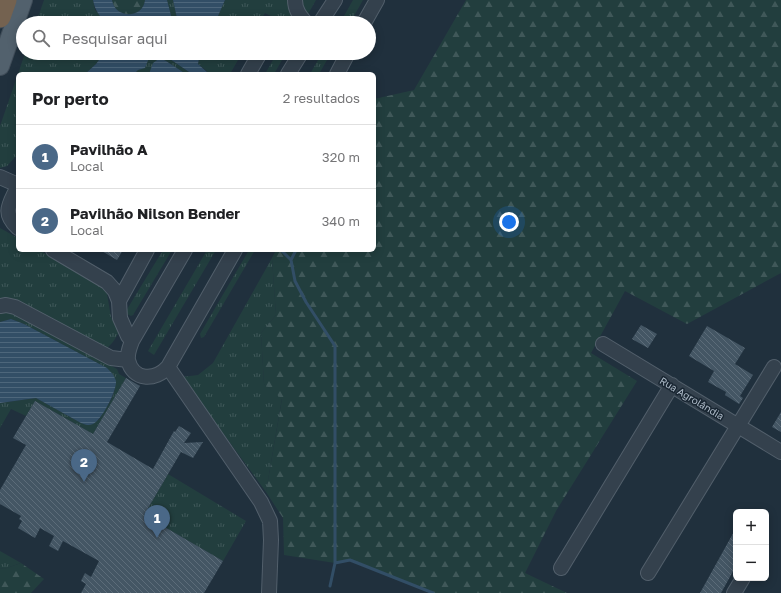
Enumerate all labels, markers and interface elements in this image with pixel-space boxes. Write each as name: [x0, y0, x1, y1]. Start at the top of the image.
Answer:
search box: [16, 16, 376, 60]
icon: search: [30, 27, 52, 49]
text: Pesquisar aqui: [62, 29, 167, 47]
text: Por perto: [32, 88, 109, 109]
text: 2 resultados: [283, 90, 360, 106]
text: Pavilhão A: [70, 140, 148, 158]
text: 1: [42, 149, 48, 165]
text: 320 m: [322, 149, 360, 165]
text: Local: [70, 158, 104, 174]
text: Pavilhão Nilson Bender: [70, 204, 240, 222]
your location: [499, 212, 519, 232]
text: 2: [41, 213, 49, 229]
text: 340 m: [322, 213, 360, 229]
text: Local: [70, 222, 104, 238]
street label: Rua Agrolândia: [658, 374, 726, 422]
pin: 2: [71, 449, 97, 482]
pin: 1: [144, 505, 170, 538]
map controls: [733, 509, 769, 581]
button: +: [733, 509, 769, 545]
button: −: [733, 545, 769, 581]

